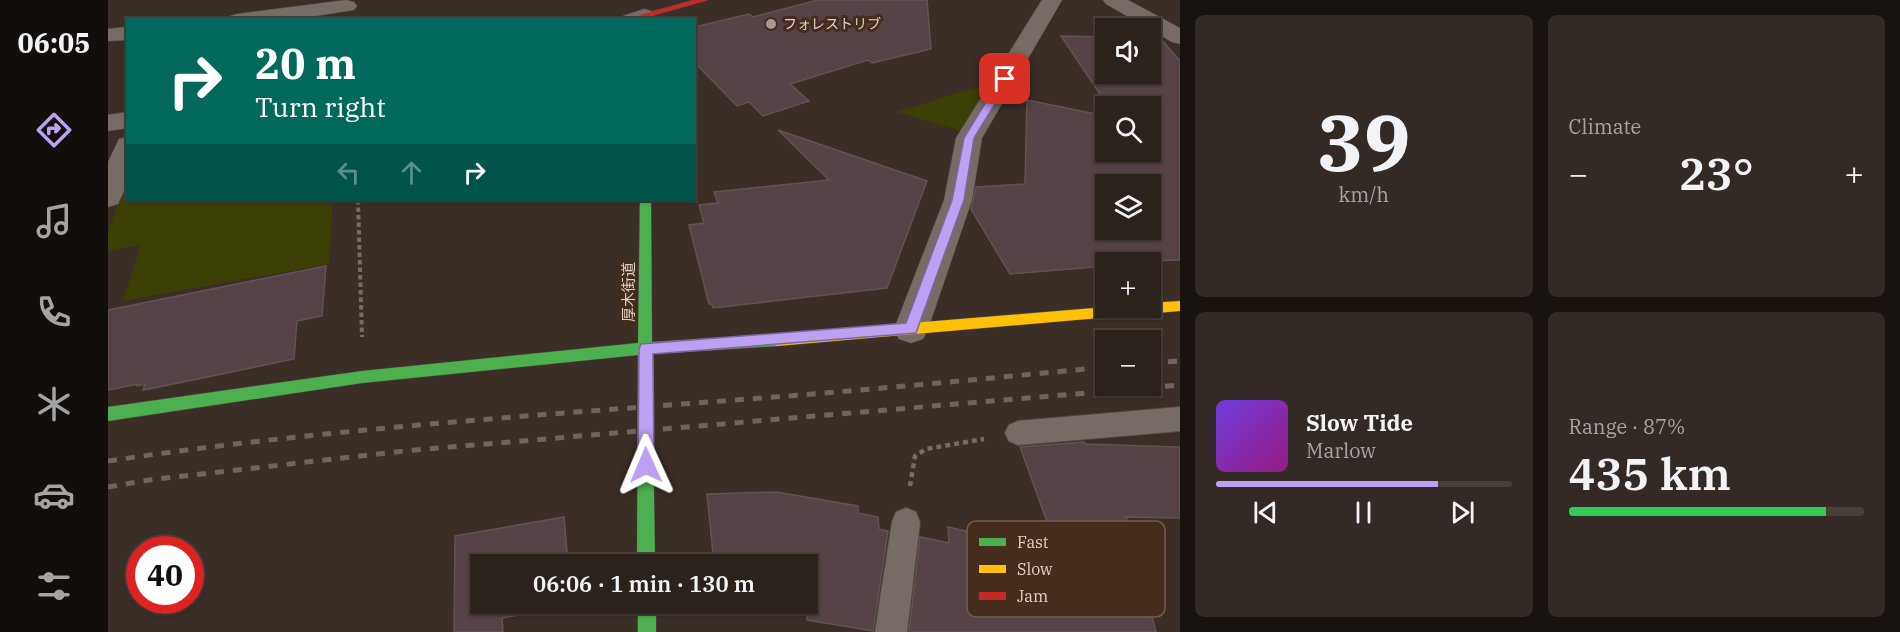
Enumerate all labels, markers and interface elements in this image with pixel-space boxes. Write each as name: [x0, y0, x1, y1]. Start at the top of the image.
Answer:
place label: フォレストリブ: [783, 15, 881, 33]
marker: フォレストリブ: [764, 17, 778, 31]
map controls: [1095, 18, 1161, 396]
button: sound: [1095, 18, 1161, 84]
text: 06:05: [18, 25, 90, 60]
text: 20 m: [255, 36, 356, 91]
icon: right: [156, 42, 234, 120]
pin: [979, 53, 1030, 104]
icon: arrive: [988, 62, 1021, 95]
text: Turn right: [255, 89, 386, 124]
text: 39: [1317, 91, 1411, 192]
button: search: [1095, 96, 1161, 162]
icon: directions: [33, 109, 75, 151]
text: Climate: [1569, 113, 1641, 140]
text: 23°: [1679, 144, 1754, 202]
text: −: [1569, 152, 1588, 195]
text: +: [1844, 152, 1864, 195]
icon: left: [332, 156, 365, 189]
icon: ahead: [395, 156, 428, 189]
icon: right: [458, 156, 491, 189]
button: layers: [1095, 174, 1161, 240]
text: km/h: [1338, 181, 1389, 208]
icon: music: [33, 200, 75, 242]
button: +: [1095, 252, 1161, 318]
street label: 厚木街道: [619, 262, 638, 322]
icon: phone: [33, 291, 75, 333]
button: −: [1095, 330, 1161, 396]
icon: climate: [33, 383, 75, 425]
text: Slow Tide: [1306, 408, 1413, 437]
text: Range · 87%: [1569, 413, 1685, 440]
position arrow: [614, 433, 678, 497]
text: Marlow: [1306, 437, 1376, 464]
text: 435 km: [1569, 444, 1731, 502]
icon: car: [33, 474, 75, 516]
icon: previous: [1249, 496, 1282, 529]
icon: pause: [1347, 496, 1380, 529]
icon: next: [1446, 496, 1479, 529]
legend: [967, 521, 1165, 617]
text: Fast: [1017, 532, 1049, 552]
speed limit sign: 40: [126, 536, 204, 614]
text: Slow: [1017, 559, 1053, 579]
icon: filters: [33, 565, 75, 607]
text: 06:06 · 1 min · 130 m: [533, 569, 755, 598]
text: Jam: [1017, 586, 1048, 606]

